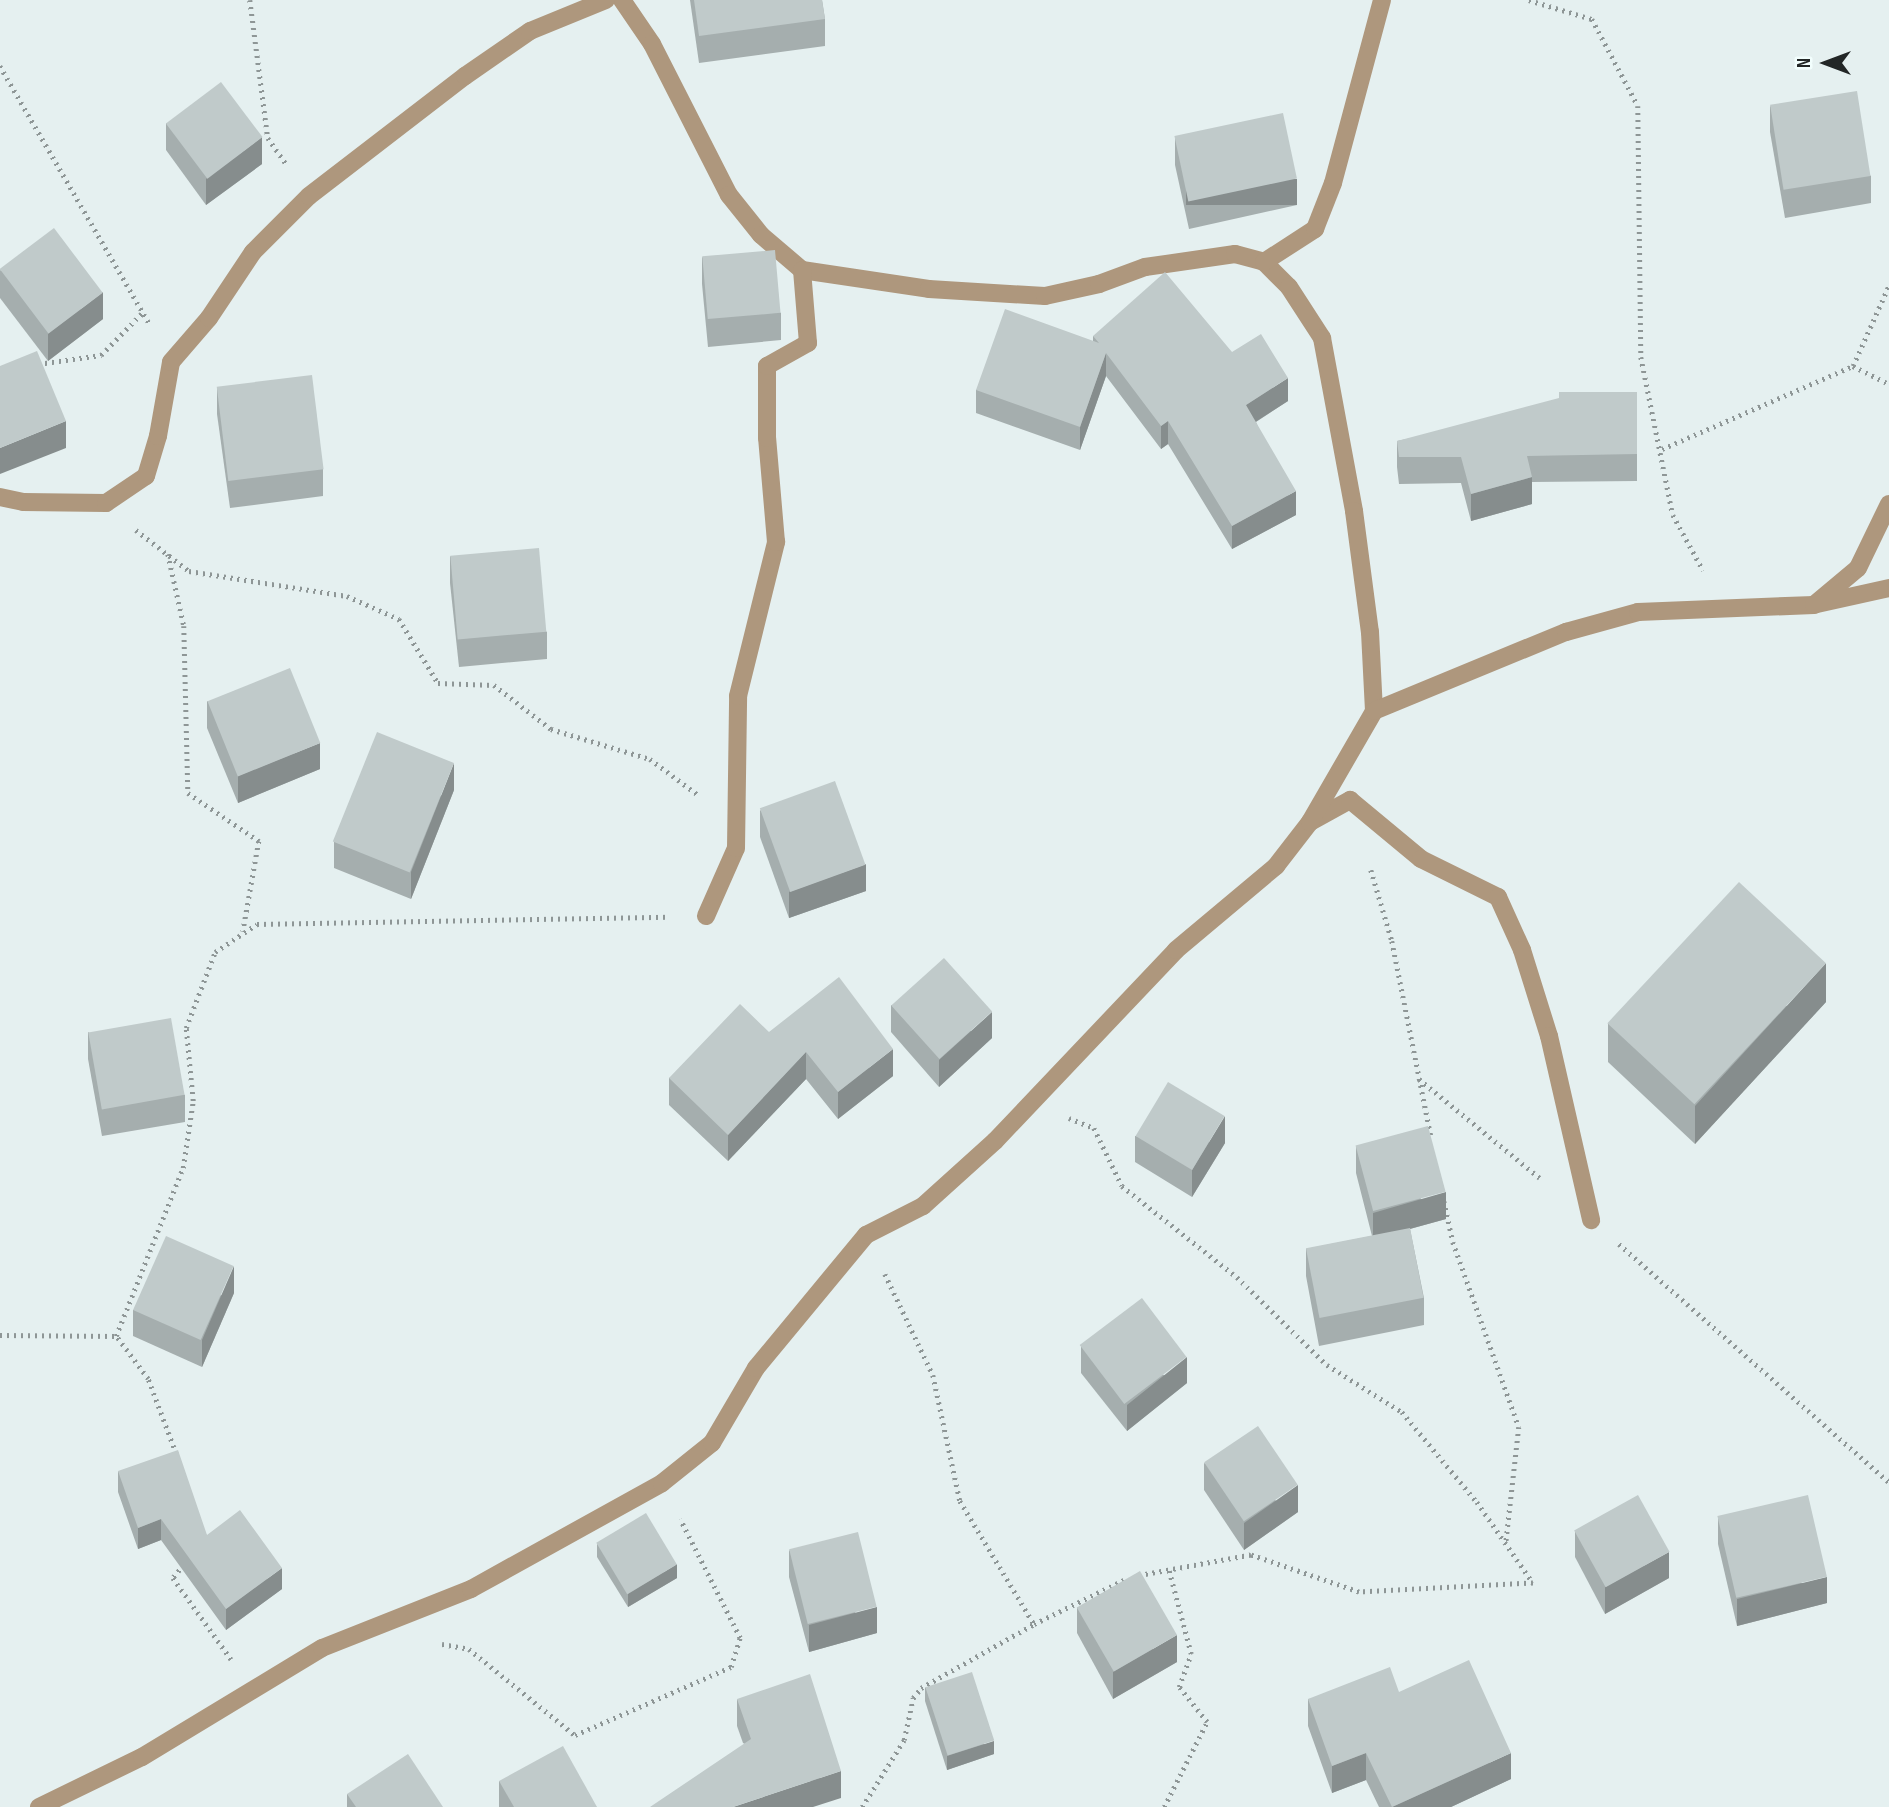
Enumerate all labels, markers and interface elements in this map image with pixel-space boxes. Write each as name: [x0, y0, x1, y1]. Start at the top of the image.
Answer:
north arrow: [1791, 28, 1861, 98]
text: N: [1793, 58, 1816, 68]

